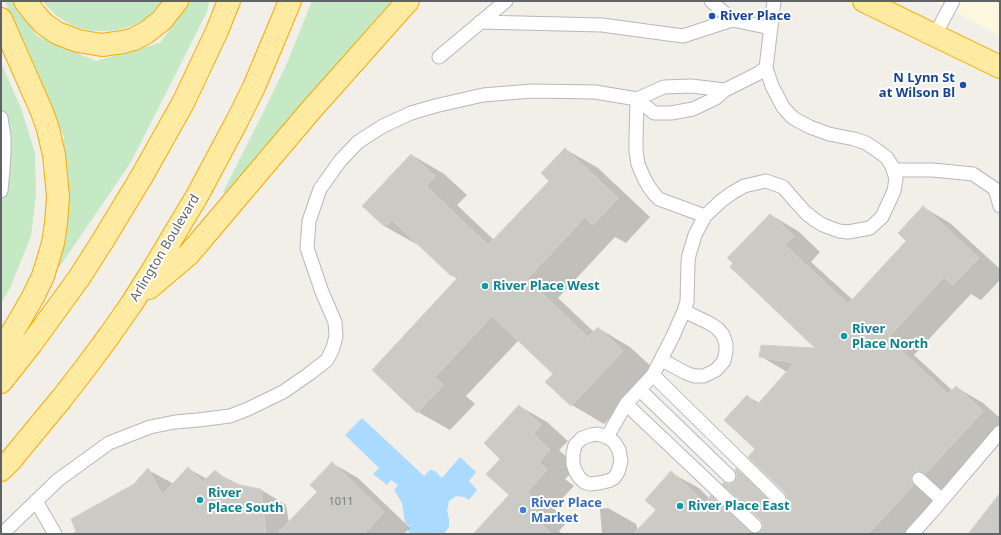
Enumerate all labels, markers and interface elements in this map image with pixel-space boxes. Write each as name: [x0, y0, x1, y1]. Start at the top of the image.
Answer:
place label: River Place: [720, 8, 791, 24]
marker: River Place: [707, 11, 717, 21]
place label: N Lynn St at Wilson Bl: [879, 70, 955, 101]
marker: N Lynn St at Wilson Bl: [958, 80, 968, 90]
street label: Arlington Boulevard: [127, 192, 203, 304]
place label: River Place West: [493, 278, 600, 294]
marker: River Place West: [480, 281, 490, 291]
place label: River Place North: [852, 321, 928, 352]
marker: River Place North: [839, 331, 849, 341]
place label: River Place South: [208, 485, 283, 516]
marker: River Place South: [195, 495, 205, 505]
house number: 1011: [328, 495, 354, 509]
place label: River Place Market: [531, 495, 602, 526]
place label: River Place East: [688, 498, 790, 514]
marker: River Place East: [675, 501, 685, 511]
marker: River Place Market: [518, 505, 528, 515]

